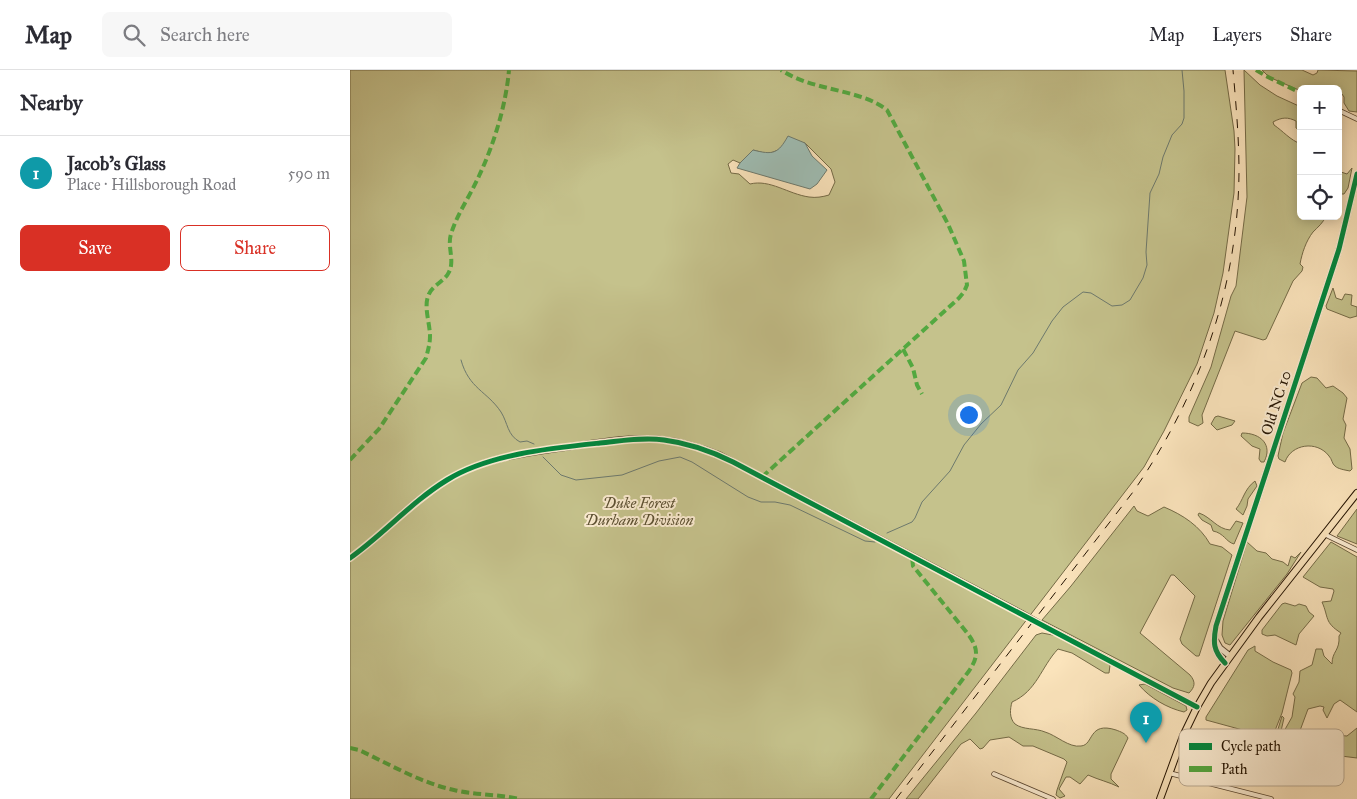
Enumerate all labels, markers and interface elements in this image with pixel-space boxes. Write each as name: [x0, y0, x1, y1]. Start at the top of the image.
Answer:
search box: [102, 12, 452, 57]
text: Map: [25, 20, 72, 50]
icon: search: [120, 21, 148, 49]
text: Search here: [160, 23, 250, 46]
text: Map: [1149, 24, 1184, 46]
text: Layers: [1212, 24, 1262, 46]
text: Share: [1290, 24, 1332, 46]
map controls: [1297, 85, 1342, 220]
button: +: [1297, 85, 1342, 130]
text: Nearby: [20, 90, 83, 116]
button: −: [1297, 130, 1342, 175]
text: Jacob's Glass: [67, 152, 166, 175]
text: 1: [33, 164, 39, 183]
text: 590 m: [288, 164, 330, 183]
text: Place · Hillsborough Road: [67, 175, 236, 194]
button: locate: [1297, 175, 1342, 220]
button: Save: [20, 225, 170, 271]
button: Share: [180, 225, 330, 271]
street label: Old NC 10: [1257, 368, 1295, 438]
your location: [956, 402, 982, 428]
park label: Duke Forest Durham Division: [585, 494, 693, 529]
pin: 1: [1130, 702, 1162, 743]
legend: [1179, 729, 1344, 786]
text: Cycle path: [1221, 738, 1281, 755]
text: Path: [1221, 761, 1248, 778]

